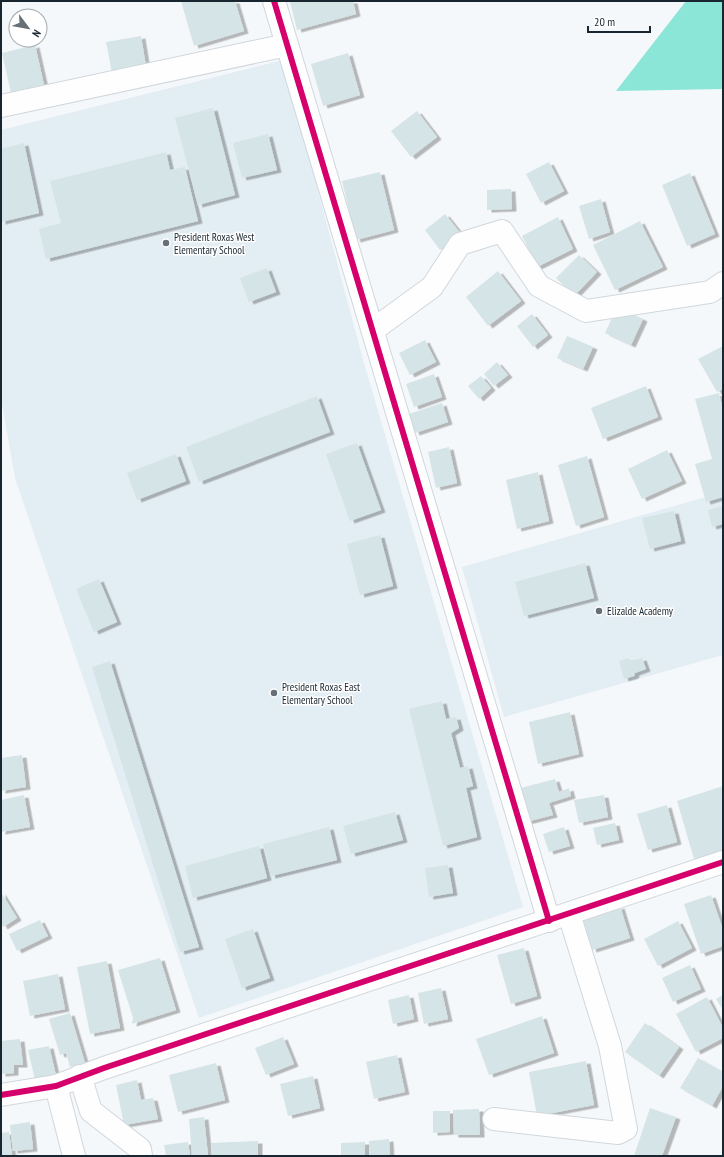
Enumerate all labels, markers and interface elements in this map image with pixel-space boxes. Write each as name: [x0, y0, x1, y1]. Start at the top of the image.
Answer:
north arrow: [8, 8, 48, 48]
scale bar: [588, 8, 650, 34]
text: 20 m: [594, 14, 615, 29]
text: N: [29, 27, 44, 40]
place label: President Roxas West Elementary School: [174, 230, 254, 257]
marker: President Roxas West Elementary School: [161, 238, 171, 248]
place label: Elizalde Academy: [607, 604, 674, 618]
marker: Elizalde Academy: [594, 606, 604, 616]
place label: President Roxas East Elementary School: [282, 680, 360, 707]
marker: President Roxas East Elementary School: [269, 688, 279, 698]

